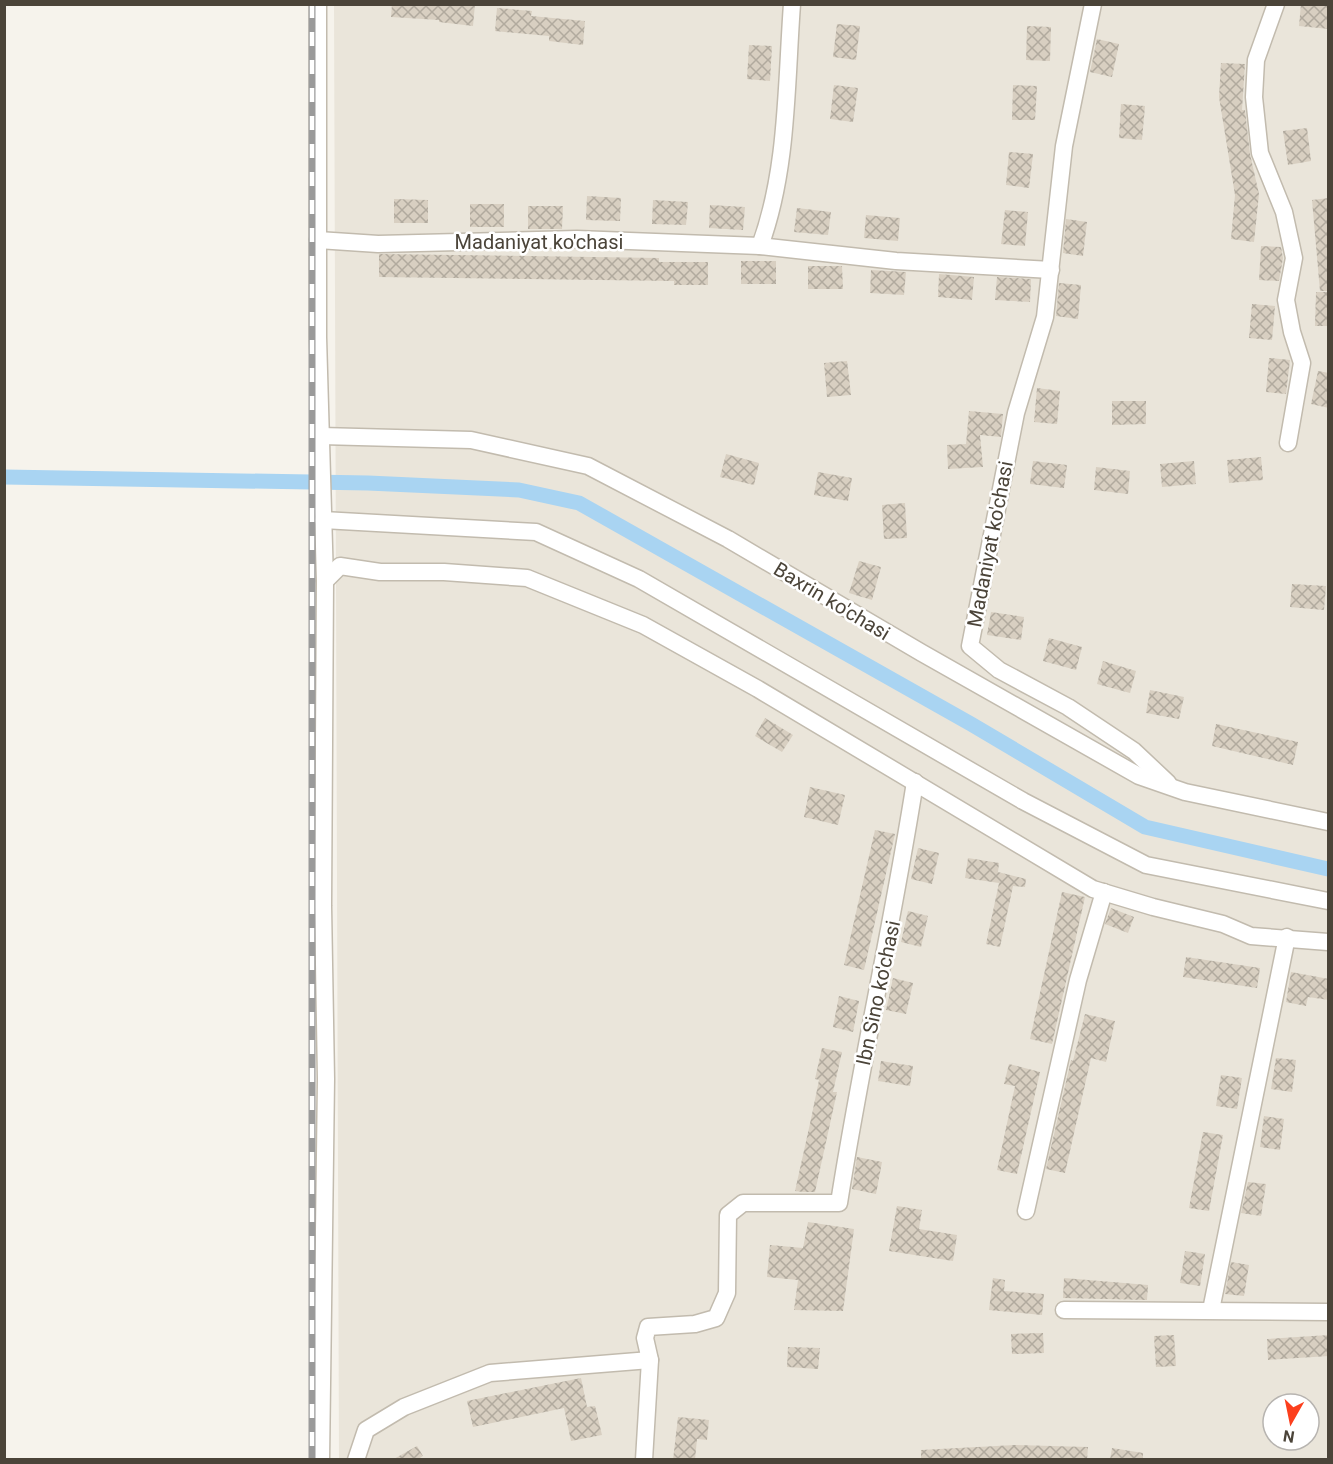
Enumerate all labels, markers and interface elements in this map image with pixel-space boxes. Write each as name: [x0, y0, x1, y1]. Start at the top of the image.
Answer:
street label: Madaniyat ko'chasi: [455, 230, 623, 254]
street label: Madaniyat ko'chasi: [962, 459, 1018, 629]
street label: Baxrin ko'chasi: [769, 557, 895, 645]
street label: Ibn Sino ko'chasi: [851, 918, 905, 1068]
north arrow: [1261, 1392, 1321, 1452]
text: N: [1282, 1426, 1296, 1447]

